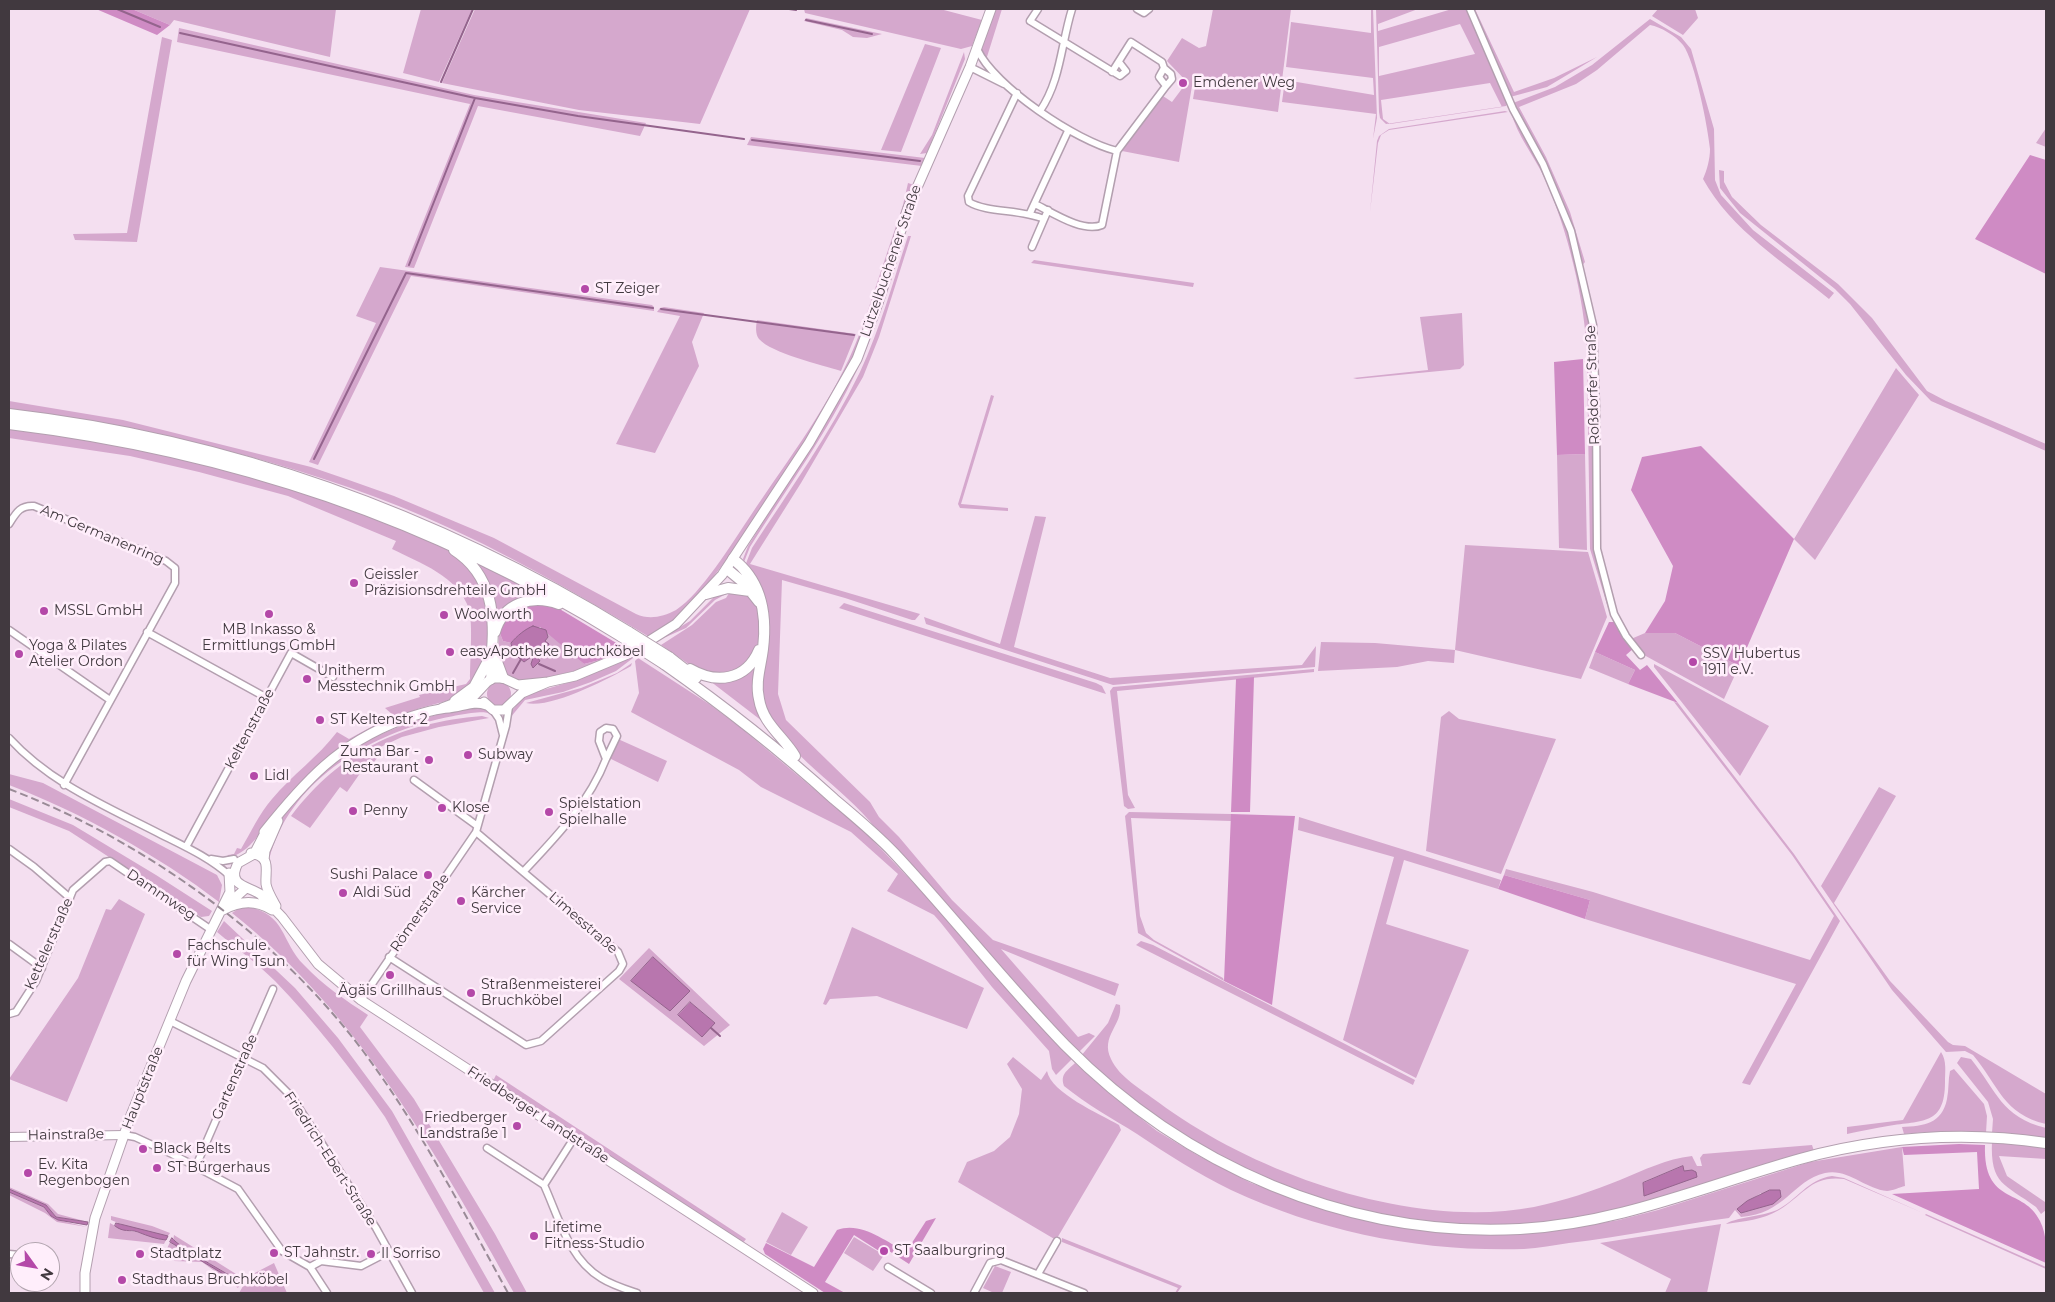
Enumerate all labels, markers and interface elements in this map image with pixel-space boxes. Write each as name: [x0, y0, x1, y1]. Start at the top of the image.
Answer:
place label: Emdener Weg: [1193, 75, 1295, 91]
marker: Emdener Weg: [1177, 77, 1189, 89]
street label: Lützelbuchener Straße: [857, 183, 925, 339]
place label: ST Zeiger: [595, 281, 660, 297]
marker: ST Zeiger: [579, 283, 591, 295]
street label: Roßdorfer Straße: [1583, 325, 1603, 445]
street label: Am Germanenring: [38, 501, 166, 569]
place label: Geissler Präzisionsdrehteile GmbH: [364, 567, 547, 600]
marker: Geissler Präzisionsdrehteile GmbH: [348, 577, 360, 589]
place label: MSSL GmbH: [54, 603, 143, 619]
marker: MSSL GmbH: [38, 605, 50, 617]
place label: Woolworth: [454, 607, 532, 623]
marker: MB Inkasso & Ermittlungs GmbH: [263, 608, 275, 620]
marker: Woolworth: [438, 609, 450, 621]
place label: MB Inkasso & Ermittlungs GmbH: [202, 622, 336, 654]
place label: Yoga & Pilates Atelier Ordon: [29, 638, 127, 670]
place label: easyApotheke Bruchköbel: [460, 644, 644, 660]
marker: easyApotheke Bruchköbel: [444, 646, 456, 658]
place label: SSV Hubertus 1911 e.V.: [1703, 646, 1800, 679]
marker: Yoga & Pilates Atelier Ordon: [13, 648, 25, 660]
marker: SSV Hubertus 1911 e.V.: [1687, 656, 1699, 668]
place label: Unitherm Messtechnik GmbH: [317, 663, 455, 696]
marker: Unitherm Messtechnik GmbH: [301, 673, 313, 685]
street label: Keltenstraße: [222, 686, 278, 772]
place label: ST Keltenstr. 2: [330, 712, 428, 728]
marker: ST Keltenstr. 2: [314, 714, 326, 726]
place label: Zuma Bar - Restaurant: [340, 744, 419, 776]
place label: Subway: [478, 747, 533, 763]
marker: Subway: [462, 749, 474, 761]
marker: Zuma Bar - Restaurant: [423, 754, 435, 766]
place label: Lidl: [264, 768, 289, 784]
marker: Lidl: [248, 770, 260, 782]
place label: Spielstation Spielhalle: [559, 796, 641, 829]
place label: Klose: [452, 800, 490, 816]
marker: Klose: [436, 802, 448, 814]
place label: Penny: [363, 803, 408, 819]
marker: Penny: [347, 805, 359, 817]
marker: Spielstation Spielhalle: [543, 806, 555, 818]
street label: Dammweg: [123, 866, 199, 924]
place label: Sushi Palace: [330, 867, 418, 883]
marker: Sushi Palace: [422, 869, 434, 881]
street label: Römerstraße: [387, 871, 453, 955]
place label: Aldi Süd: [353, 885, 411, 901]
place label: Kärcher Service: [471, 885, 526, 918]
marker: Aldi Süd: [337, 887, 349, 899]
street label: Limesstraße: [545, 889, 621, 957]
street label: Kettelerstraße: [21, 895, 77, 993]
marker: Kärcher Service: [455, 895, 467, 907]
place label: Fachschule für Wing Tsun: [187, 938, 285, 970]
marker: Fachschule für Wing Tsun: [171, 948, 183, 960]
marker: Ägäis Grillhaus: [384, 969, 396, 981]
place label: Straßenmeisterei Bruchköbel: [481, 977, 601, 1010]
place label: Ägäis Grillhaus: [338, 983, 442, 999]
marker: Straßenmeisterei Bruchköbel: [465, 987, 477, 999]
street label: Gartenstraße: [209, 1032, 261, 1122]
street label: Hauptstraße: [119, 1044, 167, 1132]
street label: Friedberger Landstraße: [464, 1063, 612, 1167]
street label: Friedrich-Ebert-Straße: [280, 1089, 380, 1229]
place label: Friedberger Landstraße 1: [419, 1110, 507, 1142]
marker: Friedberger Landstraße 1: [511, 1120, 523, 1132]
street label: Hainstraße: [28, 1126, 104, 1144]
place label: Black Belts: [153, 1141, 231, 1157]
marker: Black Belts: [137, 1143, 149, 1155]
place label: Ev. Kita Regenbogen: [38, 1157, 130, 1190]
place label: ST Bürgerhaus: [167, 1160, 270, 1176]
marker: ST Bürgerhaus: [151, 1162, 163, 1174]
marker: Ev. Kita Regenbogen: [22, 1167, 34, 1179]
place label: Lifetime Fitness-Studio: [544, 1220, 645, 1252]
marker: Lifetime Fitness-Studio: [528, 1230, 540, 1242]
north arrow: [10, 1242, 60, 1292]
place label: ST Saalburgring: [894, 1243, 1005, 1259]
place label: ST Jahnstr.: [284, 1245, 359, 1261]
marker: ST Saalburgring: [878, 1245, 890, 1257]
place label: Stadtplatz: [150, 1246, 222, 1262]
place label: Il Sorriso: [381, 1246, 440, 1262]
marker: ST Jahnstr.: [268, 1247, 280, 1259]
marker: Stadtplatz: [134, 1248, 146, 1260]
marker: Il Sorriso: [365, 1248, 377, 1260]
text: N: [36, 1265, 58, 1284]
place label: Stadthaus Bruchköbel: [132, 1272, 288, 1288]
marker: Stadthaus Bruchköbel: [116, 1274, 128, 1286]

